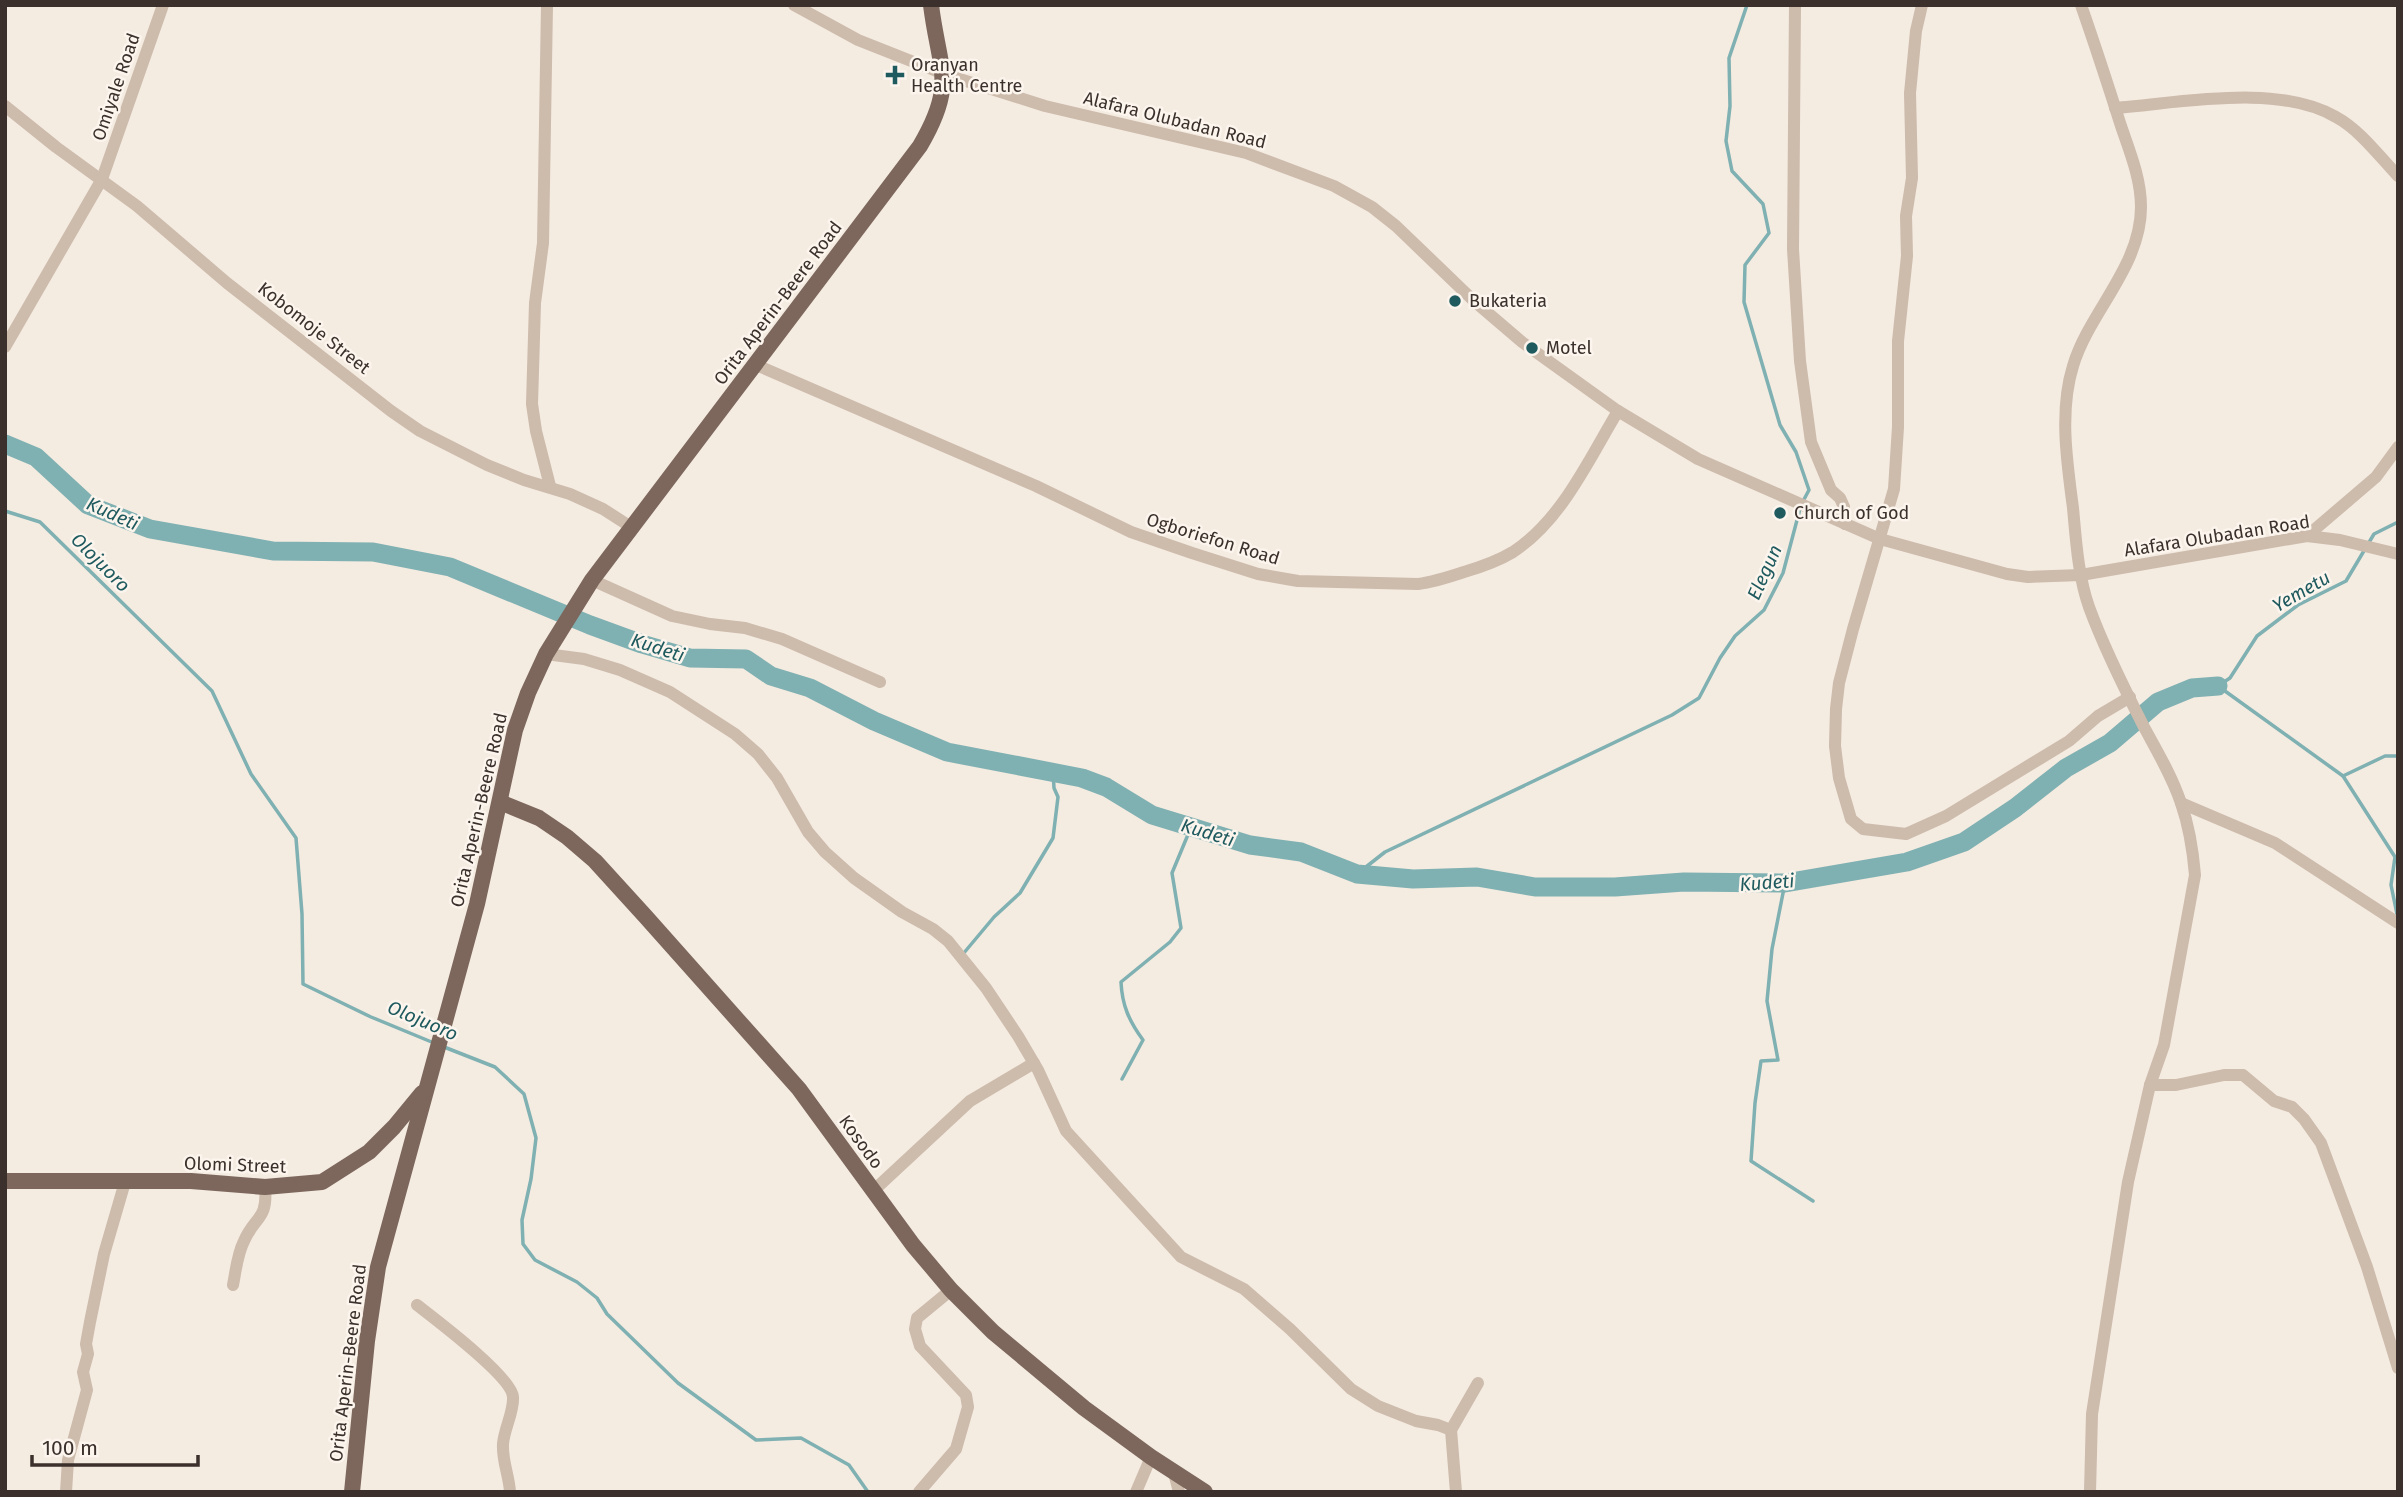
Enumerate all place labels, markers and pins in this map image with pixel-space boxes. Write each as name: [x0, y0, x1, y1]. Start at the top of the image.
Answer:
place label: Oranyan Health Centre: [911, 54, 1022, 97]
marker: Oranyan Health Centre: [885, 65, 905, 85]
place label: Bukateria: [1469, 290, 1547, 312]
marker: Bukateria: [1447, 293, 1463, 309]
place label: Motel: [1546, 337, 1592, 359]
marker: Motel: [1524, 340, 1540, 356]
place label: Church of God: [1794, 502, 1909, 524]
marker: Church of God: [1772, 505, 1788, 521]

